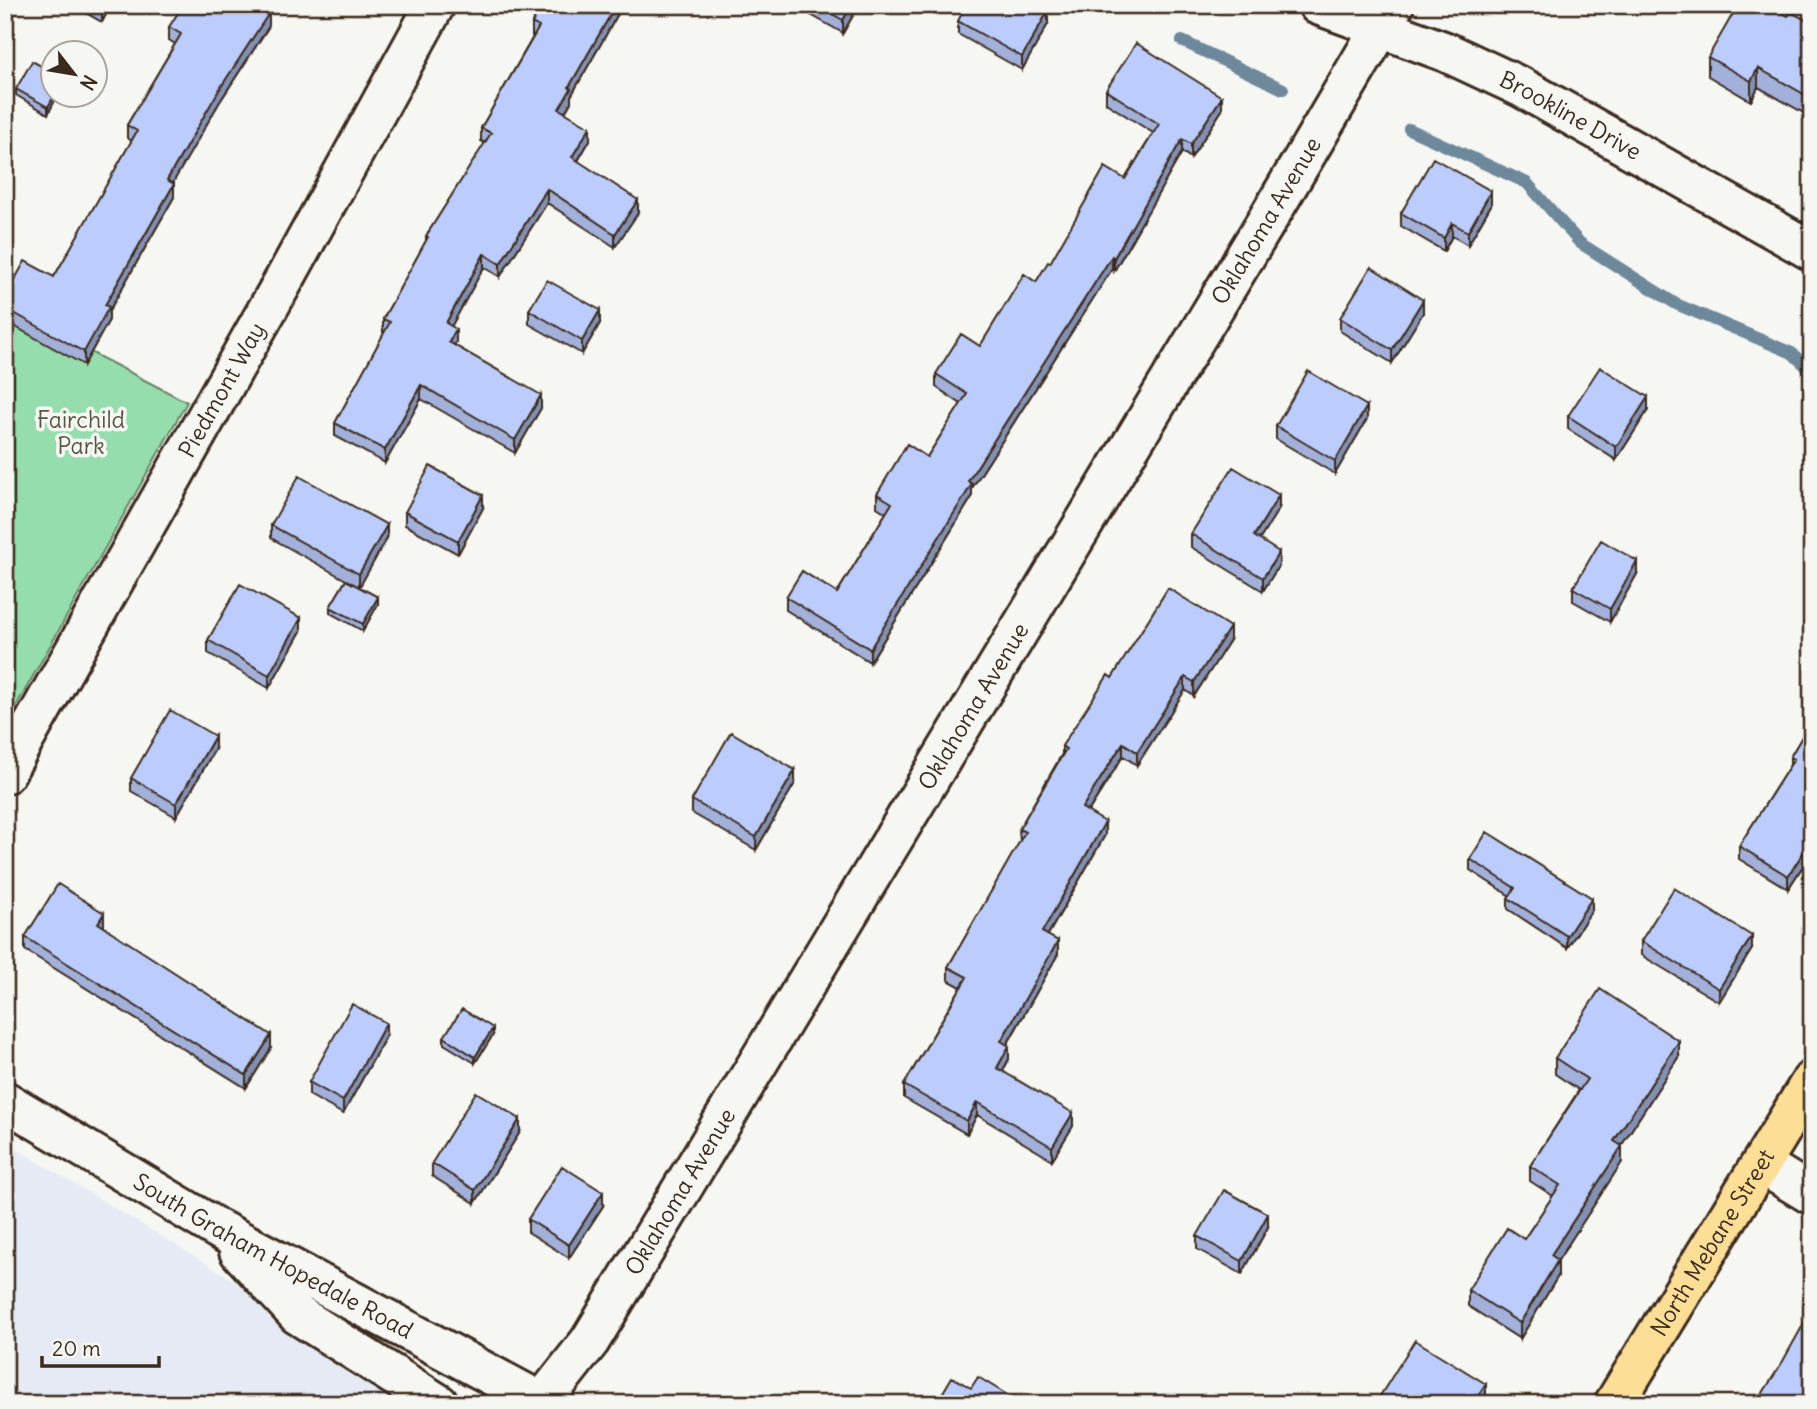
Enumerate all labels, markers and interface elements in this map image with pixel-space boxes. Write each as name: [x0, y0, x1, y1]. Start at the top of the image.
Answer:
north arrow: [38, 38, 108, 108]
street label: Brookline Drive: [1495, 64, 1647, 166]
text: N: [75, 71, 102, 95]
street label: Oklahoma Avenue: [1205, 132, 1327, 310]
street label: Piedmont Way: [172, 317, 271, 463]
park label: Fairchild Park: [37, 405, 125, 460]
street label: Oklahoma Avenue: [911, 617, 1034, 795]
street label: Oklahoma Avenue: [618, 1103, 741, 1280]
street label: North Mebane Street: [1644, 1143, 1780, 1341]
street label: South Graham Hopedale Road: [128, 1167, 418, 1345]
scale bar: [42, 1325, 159, 1369]
text: 20 m: [52, 1335, 101, 1362]

